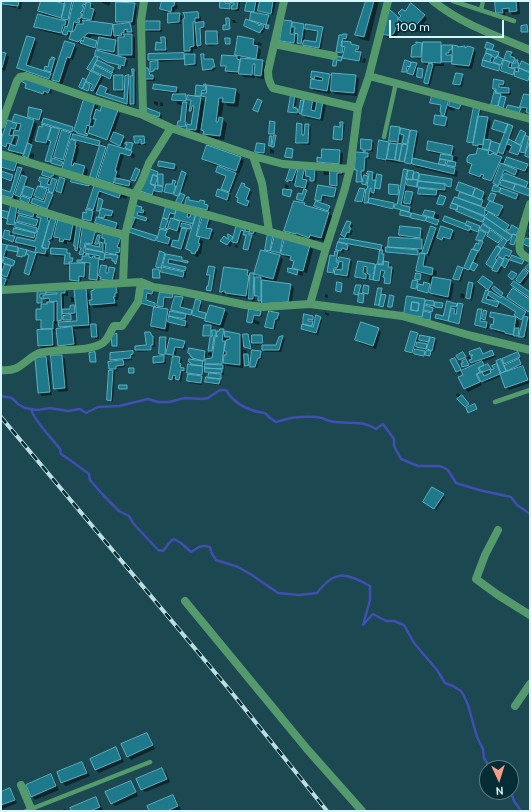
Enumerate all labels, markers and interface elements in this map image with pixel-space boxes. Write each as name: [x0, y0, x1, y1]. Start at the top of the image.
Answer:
scale bar: [391, 12, 506, 38]
text: 100 m: [396, 19, 430, 34]
north arrow: [479, 760, 519, 800]
text: N: [495, 784, 504, 798]

